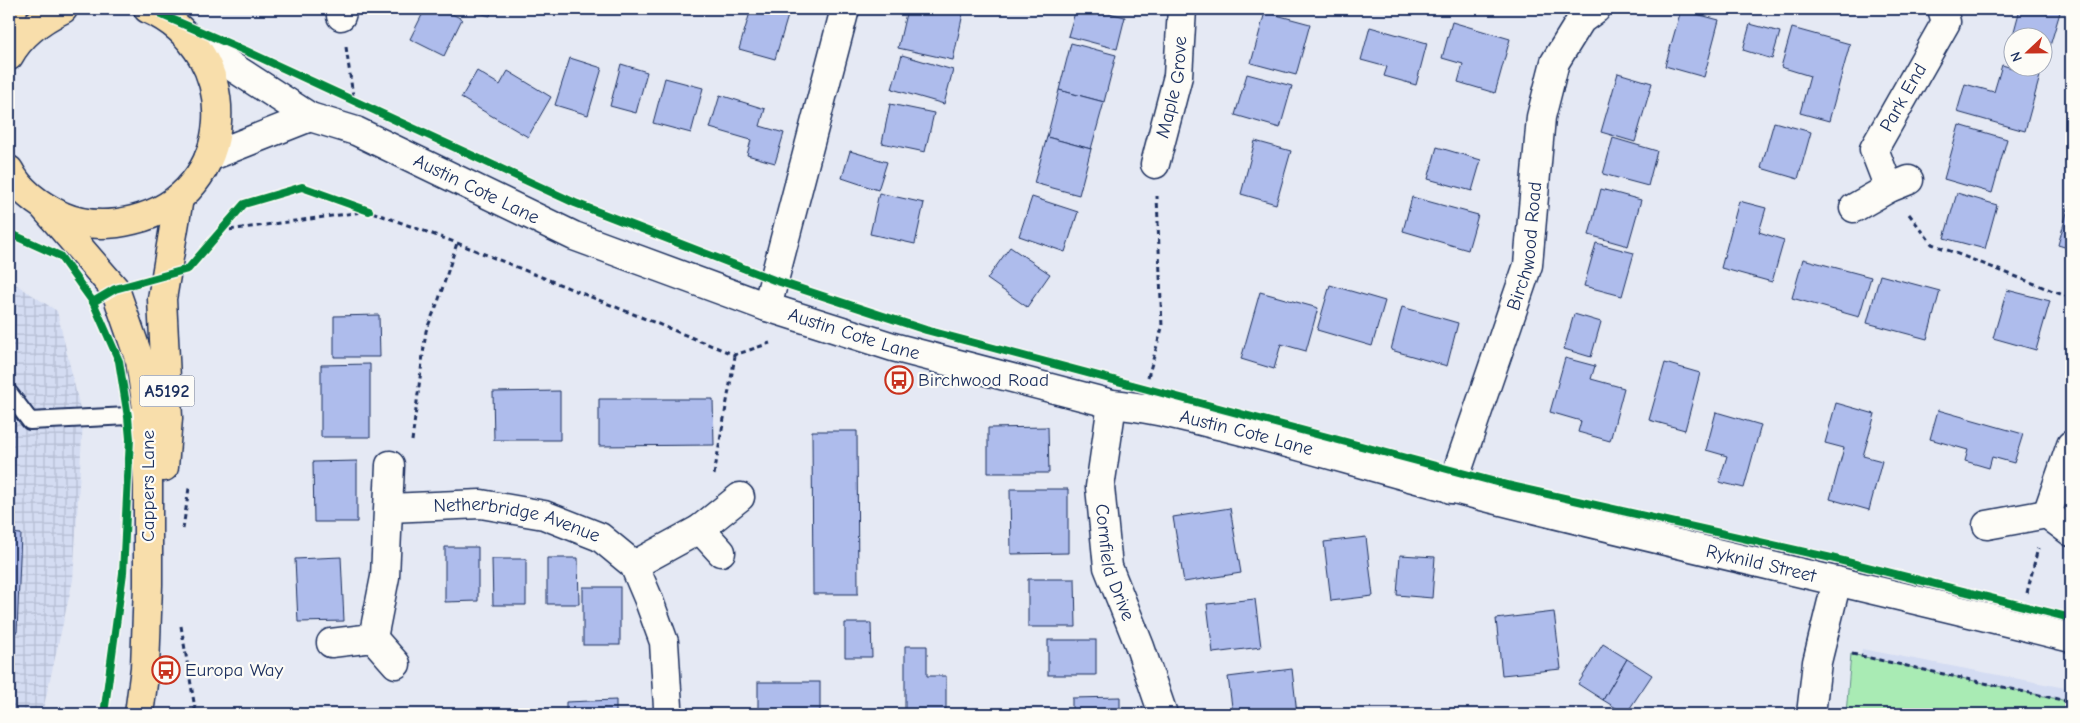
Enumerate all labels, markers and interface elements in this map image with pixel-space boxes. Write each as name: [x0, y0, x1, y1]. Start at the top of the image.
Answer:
north arrow: [2002, 28, 2052, 78]
street label: Maple Grove: [1151, 36, 1191, 141]
text: N: [2007, 49, 2026, 64]
street label: Park End: [1875, 60, 1931, 135]
street label: Austin Cote Lane: [410, 149, 543, 229]
street label: Birchwood Road: [1502, 181, 1546, 313]
street label: Austin Cote Lane: [785, 303, 922, 365]
bus stop icon: Birchwood Road: [884, 365, 914, 395]
place label: Birchwood Road: [918, 369, 1049, 391]
road number: A5192: [140, 376, 194, 406]
street label: Austin Cote Lane: [1178, 405, 1316, 460]
street label: Cappers Lane: [137, 430, 159, 542]
street label: Netherbridge Avenue: [433, 493, 603, 547]
street label: Cornfield Drive: [1091, 503, 1139, 624]
street label: Ryknild Street: [1704, 540, 1819, 587]
bus stop icon: Europa Way: [151, 655, 181, 685]
place label: Europa Way: [185, 659, 284, 681]

